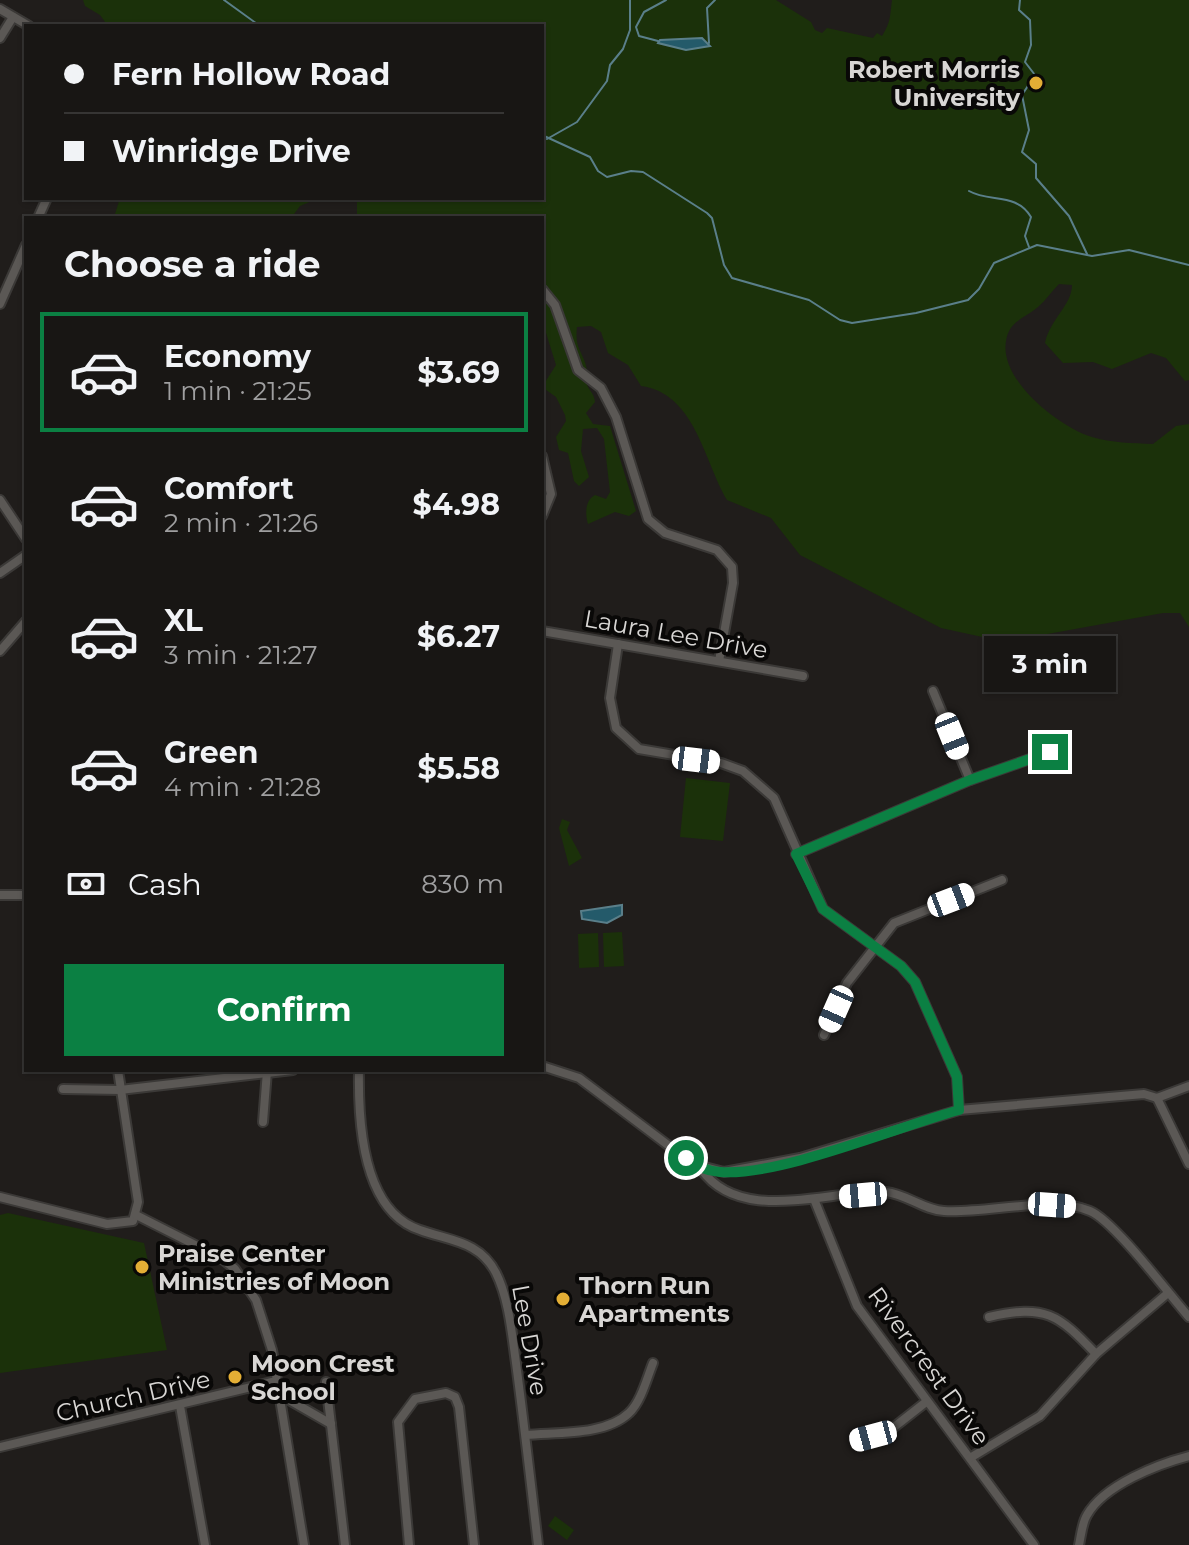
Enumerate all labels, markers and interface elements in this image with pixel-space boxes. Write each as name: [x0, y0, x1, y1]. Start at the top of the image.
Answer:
place label: Robert Morris University: [848, 55, 1021, 112]
text: Fern Hollow Road: [112, 56, 390, 93]
marker: Robert Morris University: [1027, 74, 1045, 92]
text: Winridge Drive: [112, 133, 351, 170]
text: Choose a ride: [64, 242, 321, 286]
icon: car: [68, 336, 140, 408]
text: Economy: [164, 338, 311, 375]
text: $3.69: [418, 354, 500, 391]
text: 1 min · 21:25: [164, 375, 312, 407]
icon: car: [68, 468, 140, 540]
text: Comfort: [164, 470, 294, 507]
text: $4.98: [413, 486, 500, 523]
text: 2 min · 21:26: [164, 507, 318, 539]
icon: car: [68, 600, 140, 672]
text: XL: [164, 602, 203, 639]
street label: Laura Lee Drive: [582, 604, 770, 664]
text: $6.27: [417, 618, 500, 655]
callout: 3 min: [984, 636, 1116, 692]
text: 3 min · 21:27: [164, 639, 318, 671]
text: 3 min: [1012, 648, 1088, 680]
car: [932, 709, 972, 763]
icon: car: [68, 732, 140, 804]
text: Green: [164, 734, 258, 771]
route end: [1032, 734, 1068, 770]
car: [671, 745, 721, 775]
text: $5.58: [418, 750, 500, 787]
text: 4 min · 21:28: [164, 771, 321, 803]
icon: cash: [64, 862, 108, 906]
text: Cash: [128, 866, 202, 903]
text: 830 m: [421, 868, 504, 900]
car: [924, 880, 978, 920]
button: Confirm: [64, 964, 504, 1056]
car: [815, 982, 857, 1036]
route start: [668, 1140, 704, 1176]
car: [838, 1181, 888, 1209]
car: [1027, 1191, 1077, 1219]
place label: Praise Center Ministries of Moon: [158, 1239, 390, 1296]
marker: Praise Center Ministries of Moon: [133, 1258, 151, 1276]
place label: Thorn Run Apartments: [578, 1271, 730, 1328]
street label: Rivercrest Drive: [862, 1281, 996, 1451]
street label: Lee Drive: [506, 1282, 554, 1398]
marker: Thorn Run Apartments: [554, 1290, 572, 1308]
place label: Moon Crest School: [251, 1349, 395, 1406]
street label: Church Drive: [53, 1364, 213, 1428]
marker: Moon Crest School: [226, 1368, 244, 1386]
car: [847, 1418, 899, 1454]

